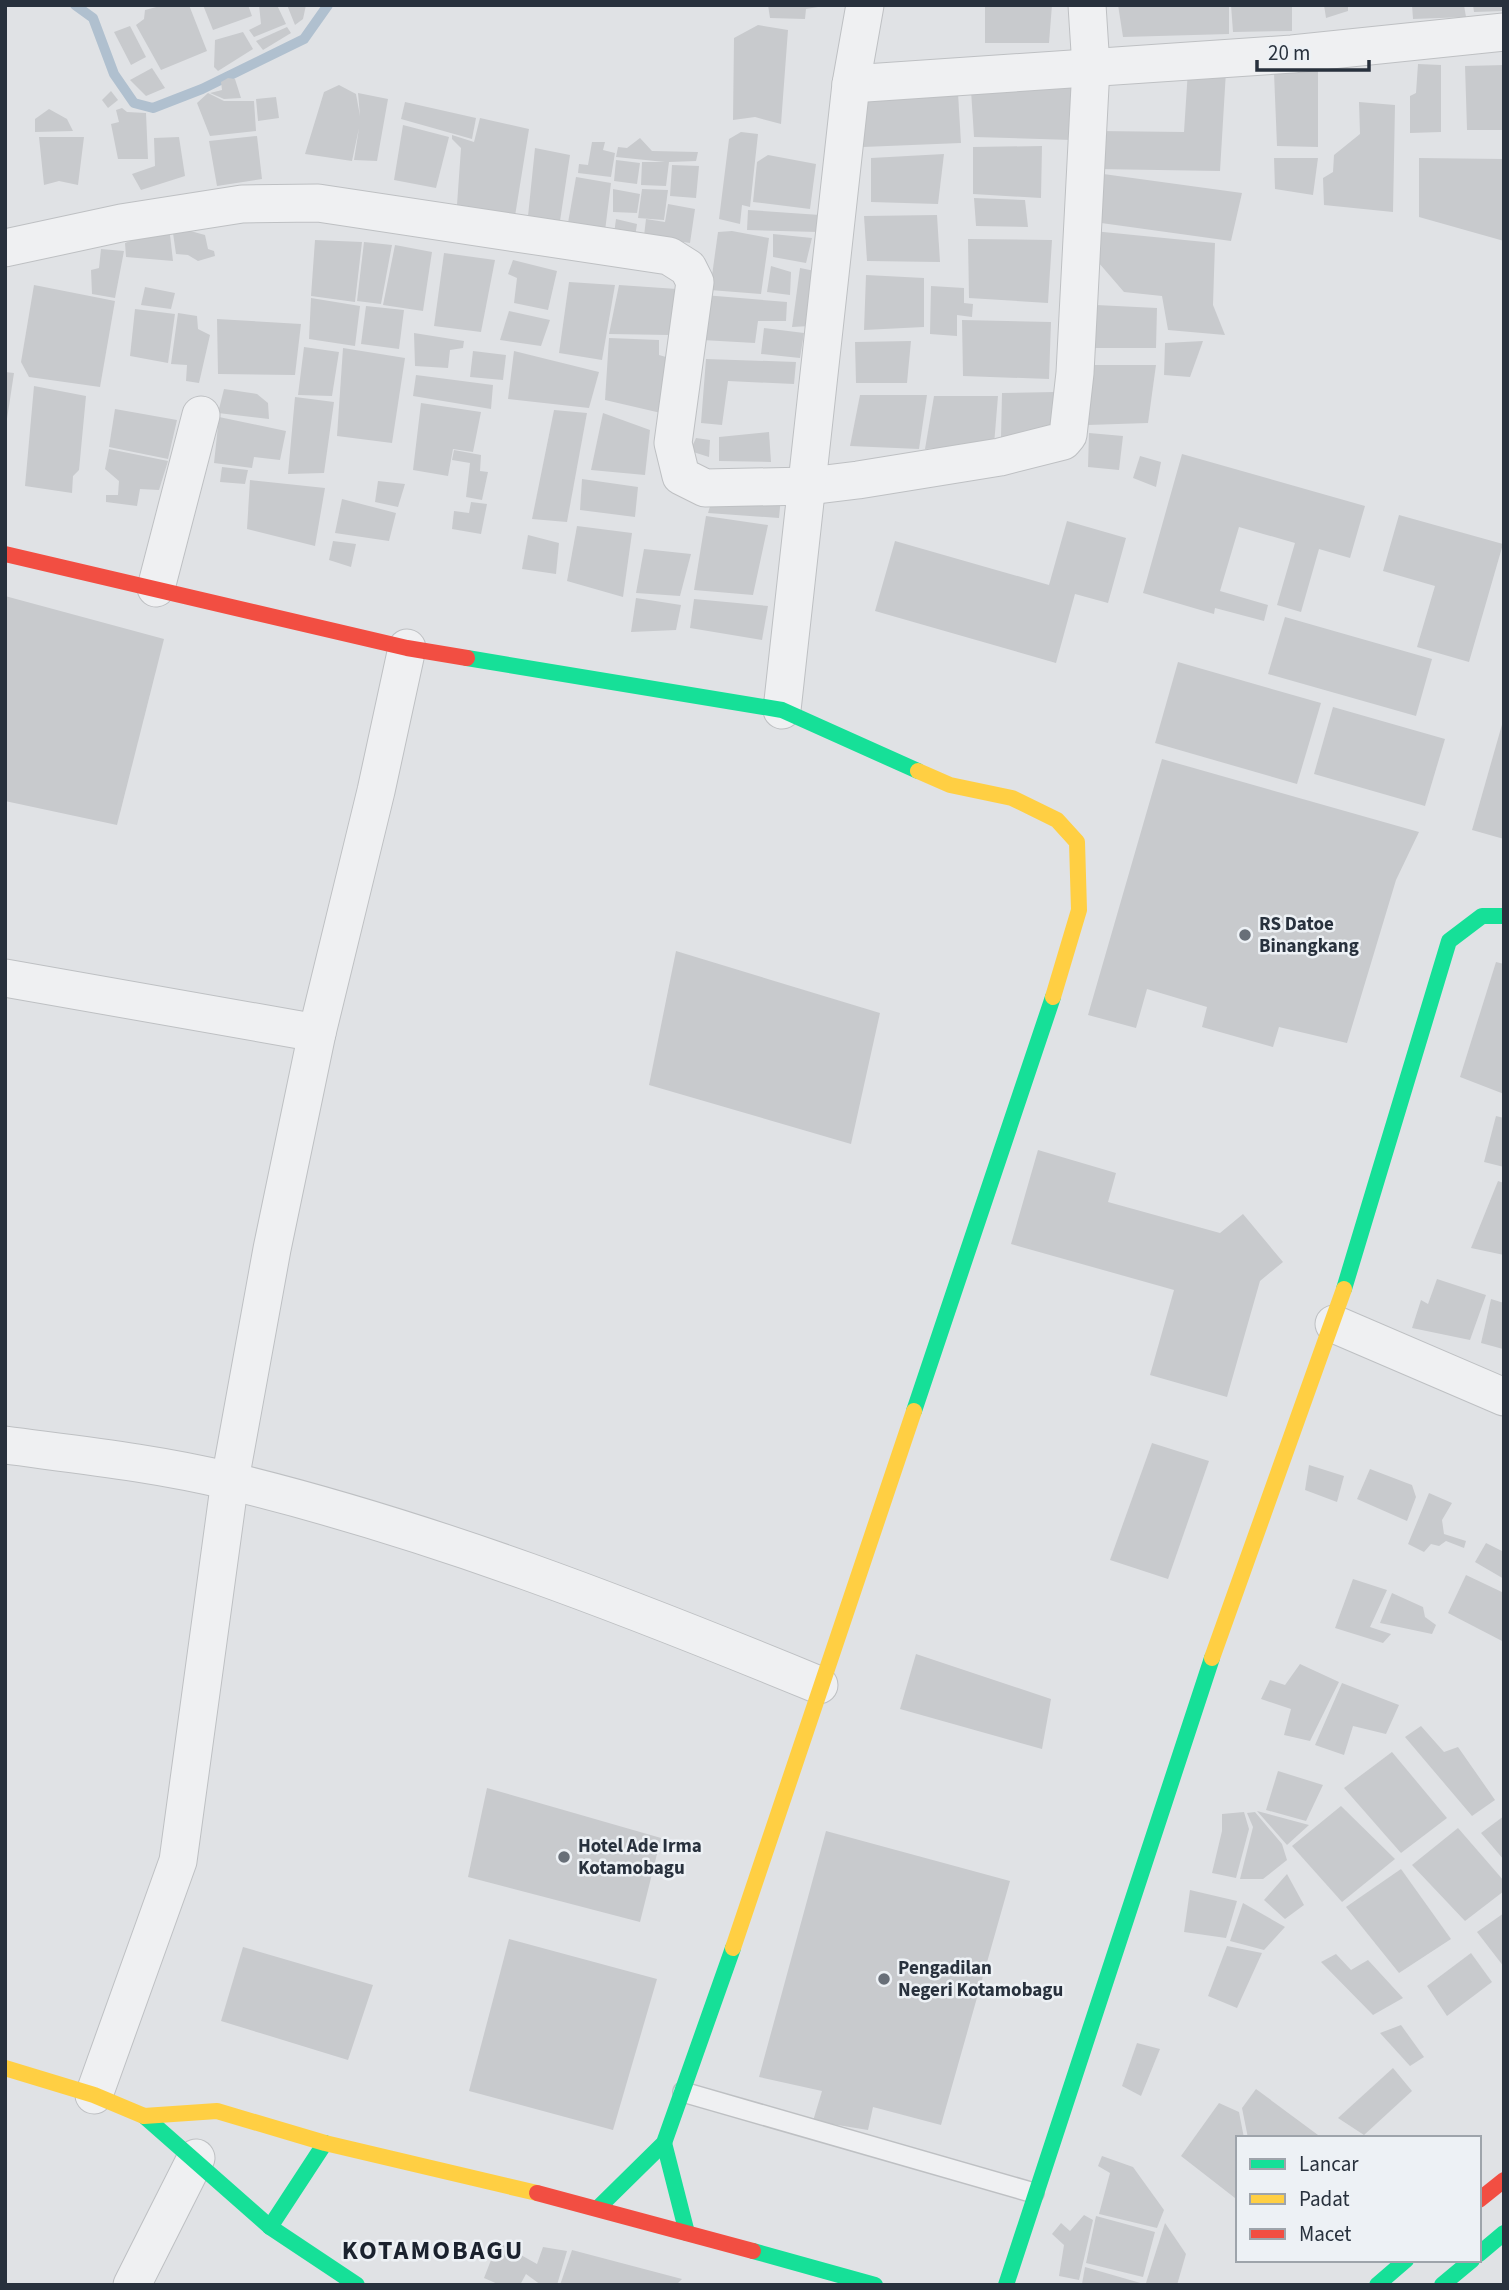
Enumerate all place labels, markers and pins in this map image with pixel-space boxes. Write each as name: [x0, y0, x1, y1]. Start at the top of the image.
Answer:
place label: RS Datoe Binangkang: [1259, 911, 1359, 960]
marker: RS Datoe Binangkang: [1237, 927, 1253, 943]
place label: Hotel Ade Irma Kotamobagu: [578, 1833, 702, 1882]
marker: Hotel Ade Irma Kotamobagu: [556, 1849, 572, 1865]
place label: Pengadilan Negeri Kotamobagu: [898, 1955, 1063, 2004]
marker: Pengadilan Negeri Kotamobagu: [876, 1971, 892, 1987]

